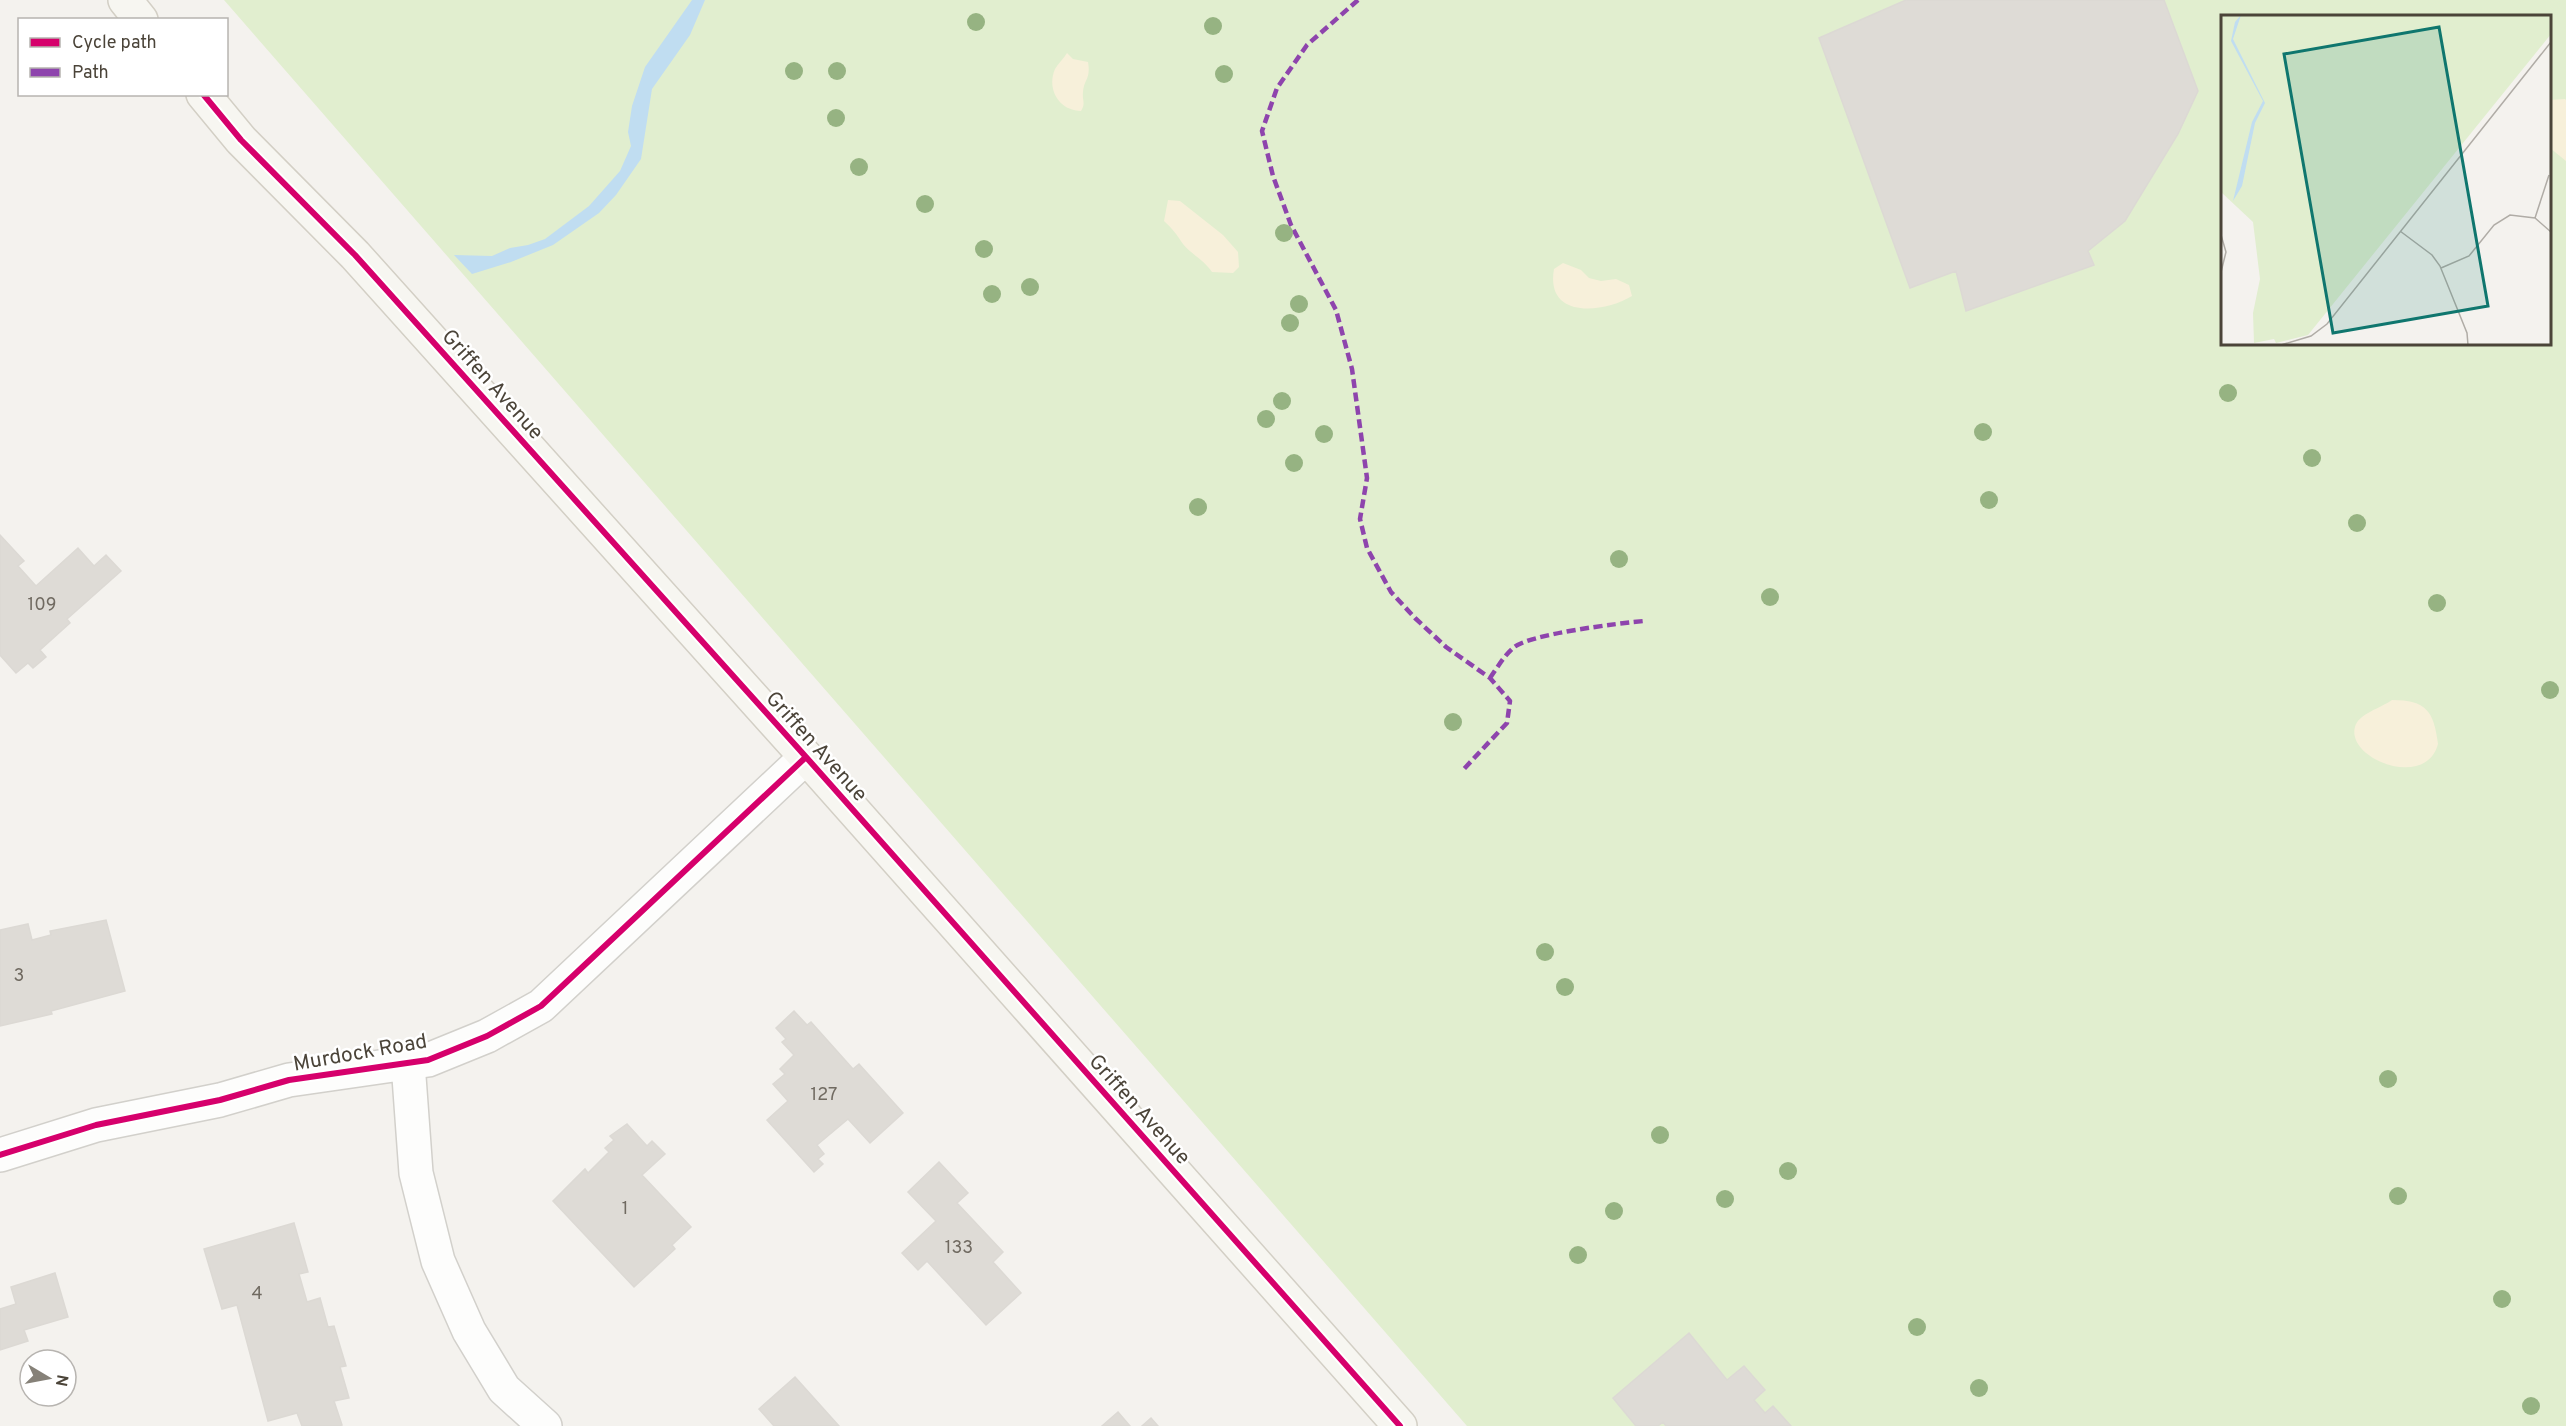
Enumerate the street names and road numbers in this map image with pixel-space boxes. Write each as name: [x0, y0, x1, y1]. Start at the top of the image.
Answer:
street label: Griffen Avenue: [435, 324, 549, 446]
street label: Griffen Avenue: [759, 686, 873, 808]
street label: Murdock Road: [291, 1028, 429, 1079]
street label: Griffen Avenue: [1082, 1049, 1196, 1171]

